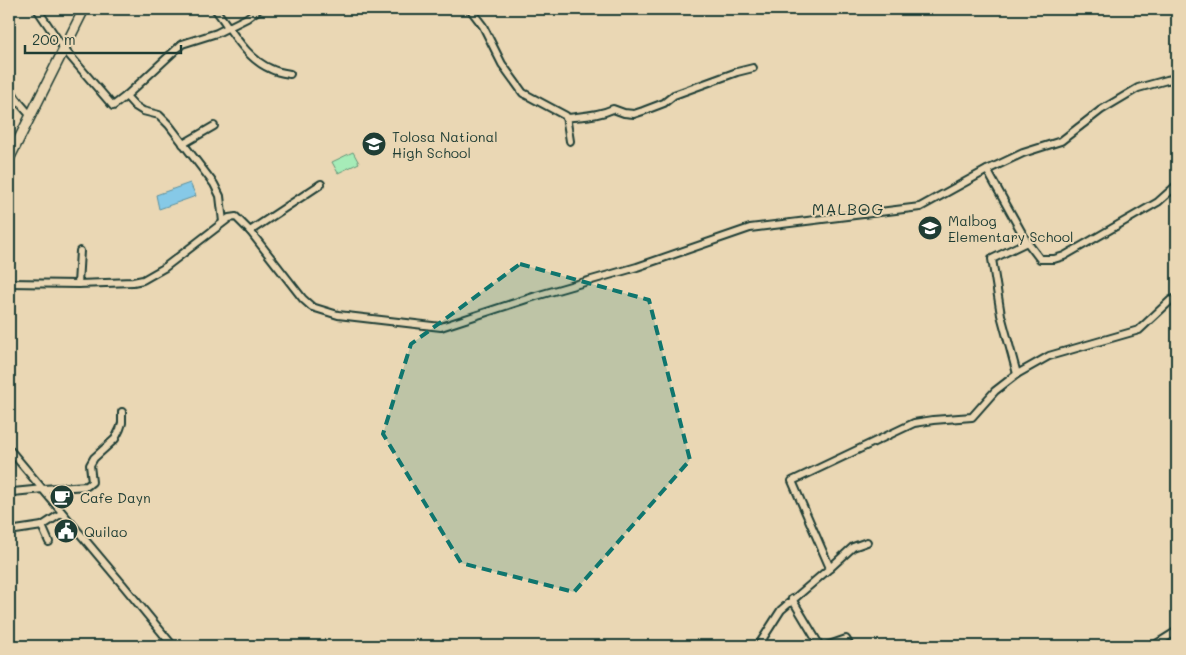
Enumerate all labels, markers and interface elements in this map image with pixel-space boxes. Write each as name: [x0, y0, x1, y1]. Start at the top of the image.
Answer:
scale bar: [25, 22, 181, 54]
text: 200 m: [32, 29, 76, 49]
place label: Tolosa National High School: [392, 127, 498, 162]
school or university icon: Tolosa National High School: [361, 131, 387, 157]
district label: MALBOG: [812, 198, 884, 219]
place label: Malbog Elementary School: [948, 211, 1074, 246]
school or university icon: Malbog Elementary School: [917, 215, 943, 241]
cafe icon: Cafe Dayn: [49, 484, 75, 510]
place label: Cafe Dayn: [80, 488, 151, 507]
public building icon: Quilao: [53, 518, 79, 544]
place label: Quilao: [84, 522, 127, 541]

